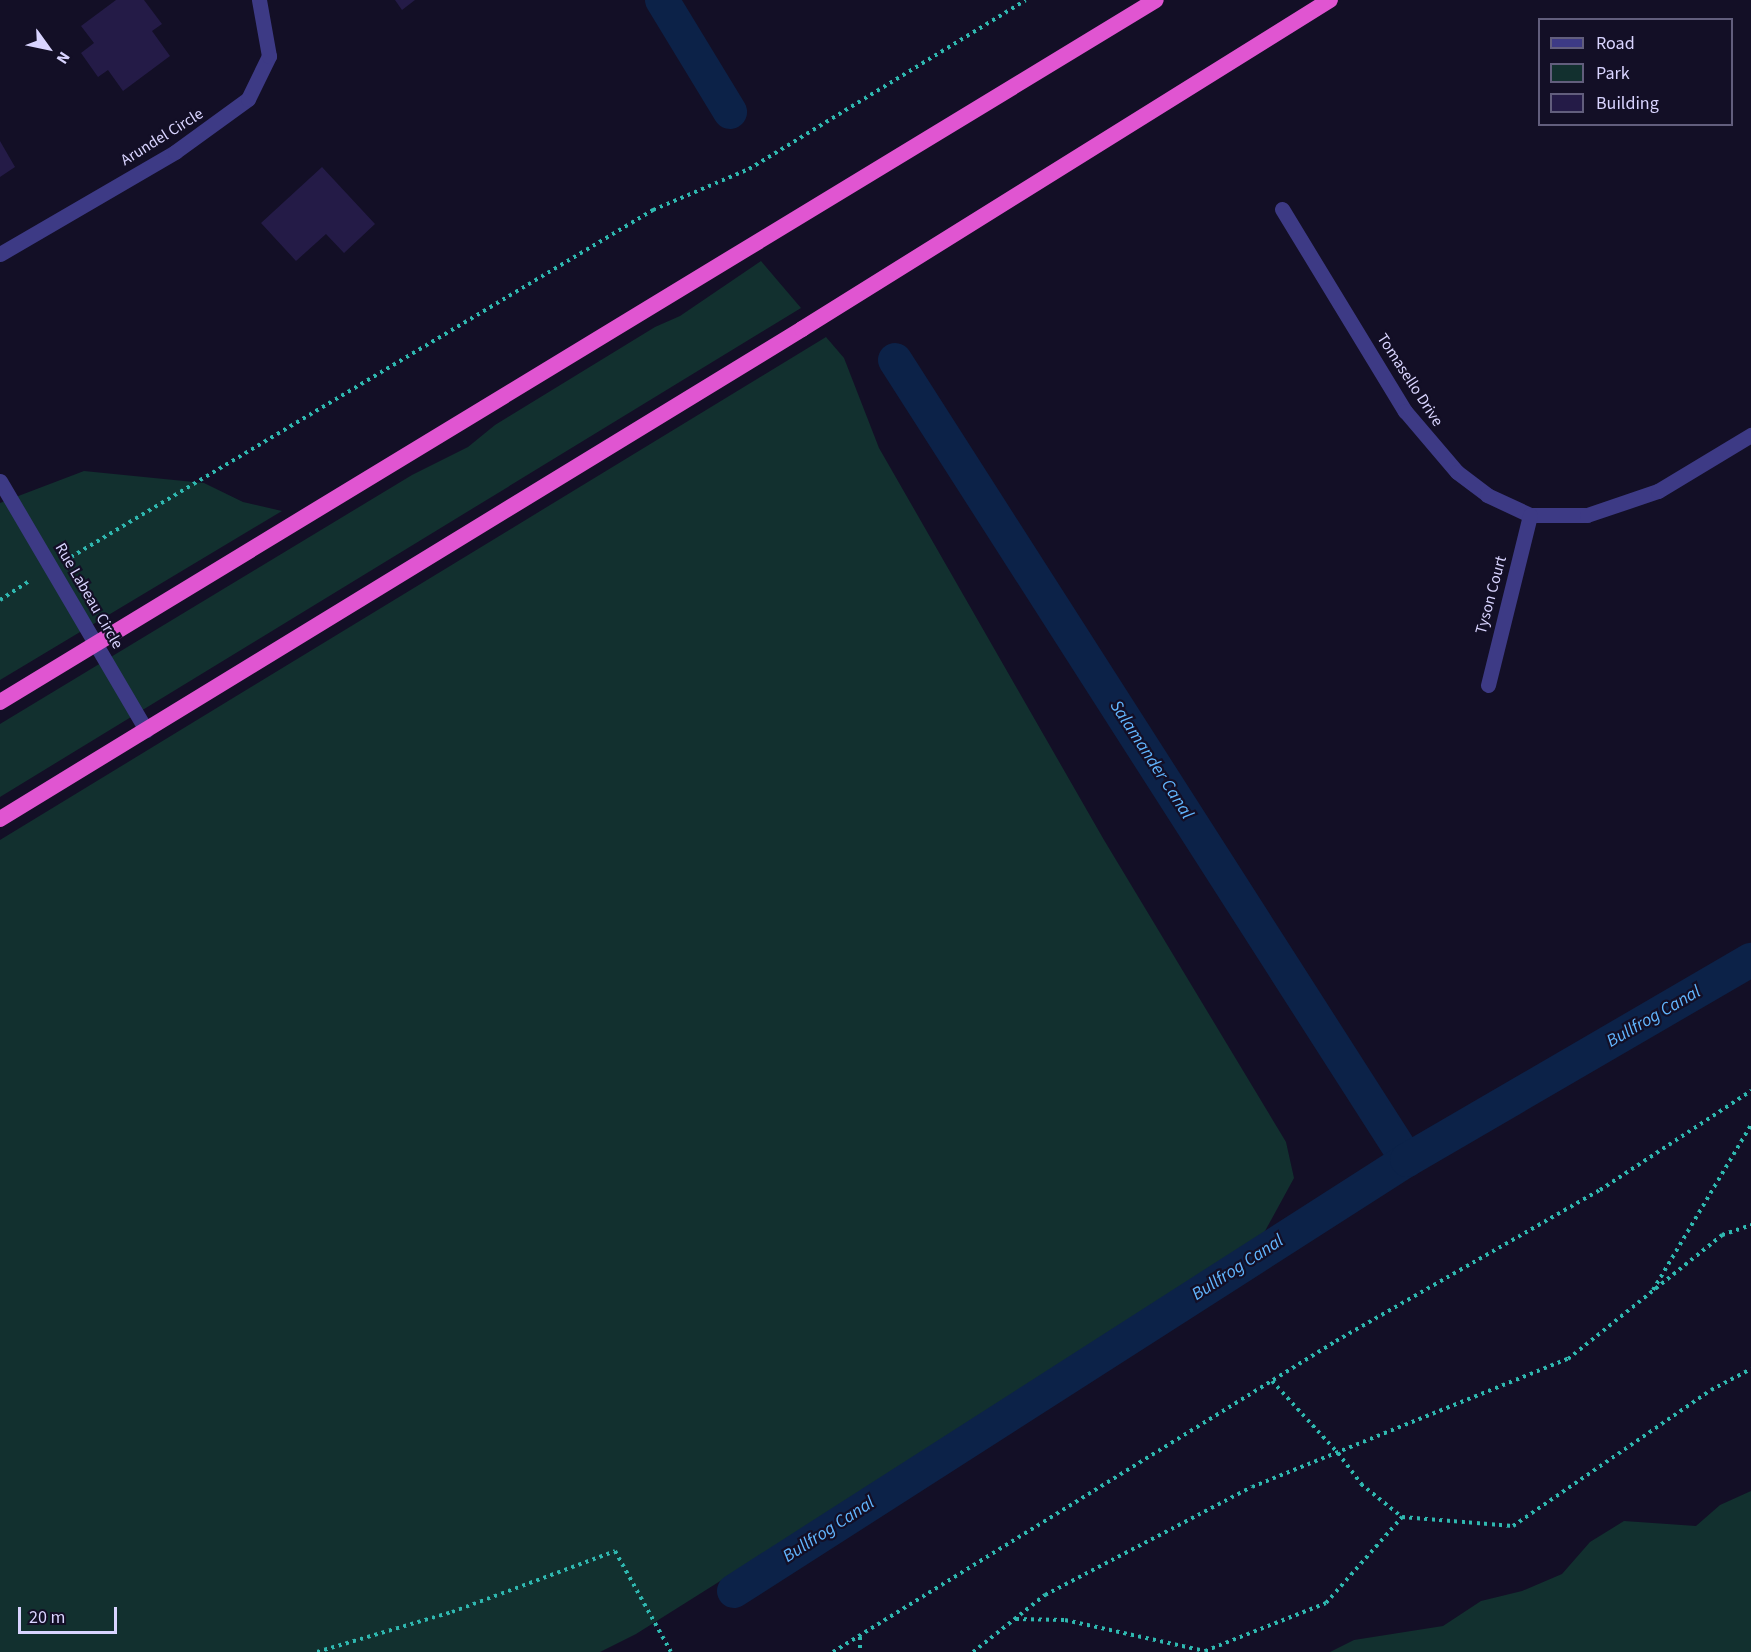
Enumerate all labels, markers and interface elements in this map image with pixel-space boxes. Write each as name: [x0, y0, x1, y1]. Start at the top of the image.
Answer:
north arrow: [18, 18, 78, 78]
legend: [1538, 18, 1733, 126]
text: Road: [1596, 31, 1635, 56]
text: N: [51, 47, 75, 68]
text: Park: [1596, 61, 1630, 86]
text: Building: [1596, 91, 1659, 116]
street label: Arundel Circle: [117, 104, 207, 170]
street label: Tomasello Drive: [1373, 330, 1447, 430]
street label: Rue Labeau Circle: [51, 540, 127, 652]
street label: Tyson Court: [1471, 554, 1511, 636]
water label: Salamander Canal: [1105, 696, 1197, 824]
water label: Bullfrog Canal: [1603, 981, 1705, 1053]
water label: Bullfrog Canal: [1188, 1230, 1288, 1306]
water label: Bullfrog Canal: [779, 1492, 879, 1568]
scale bar: [21, 1595, 120, 1633]
text: 20 m: [29, 1605, 65, 1630]

